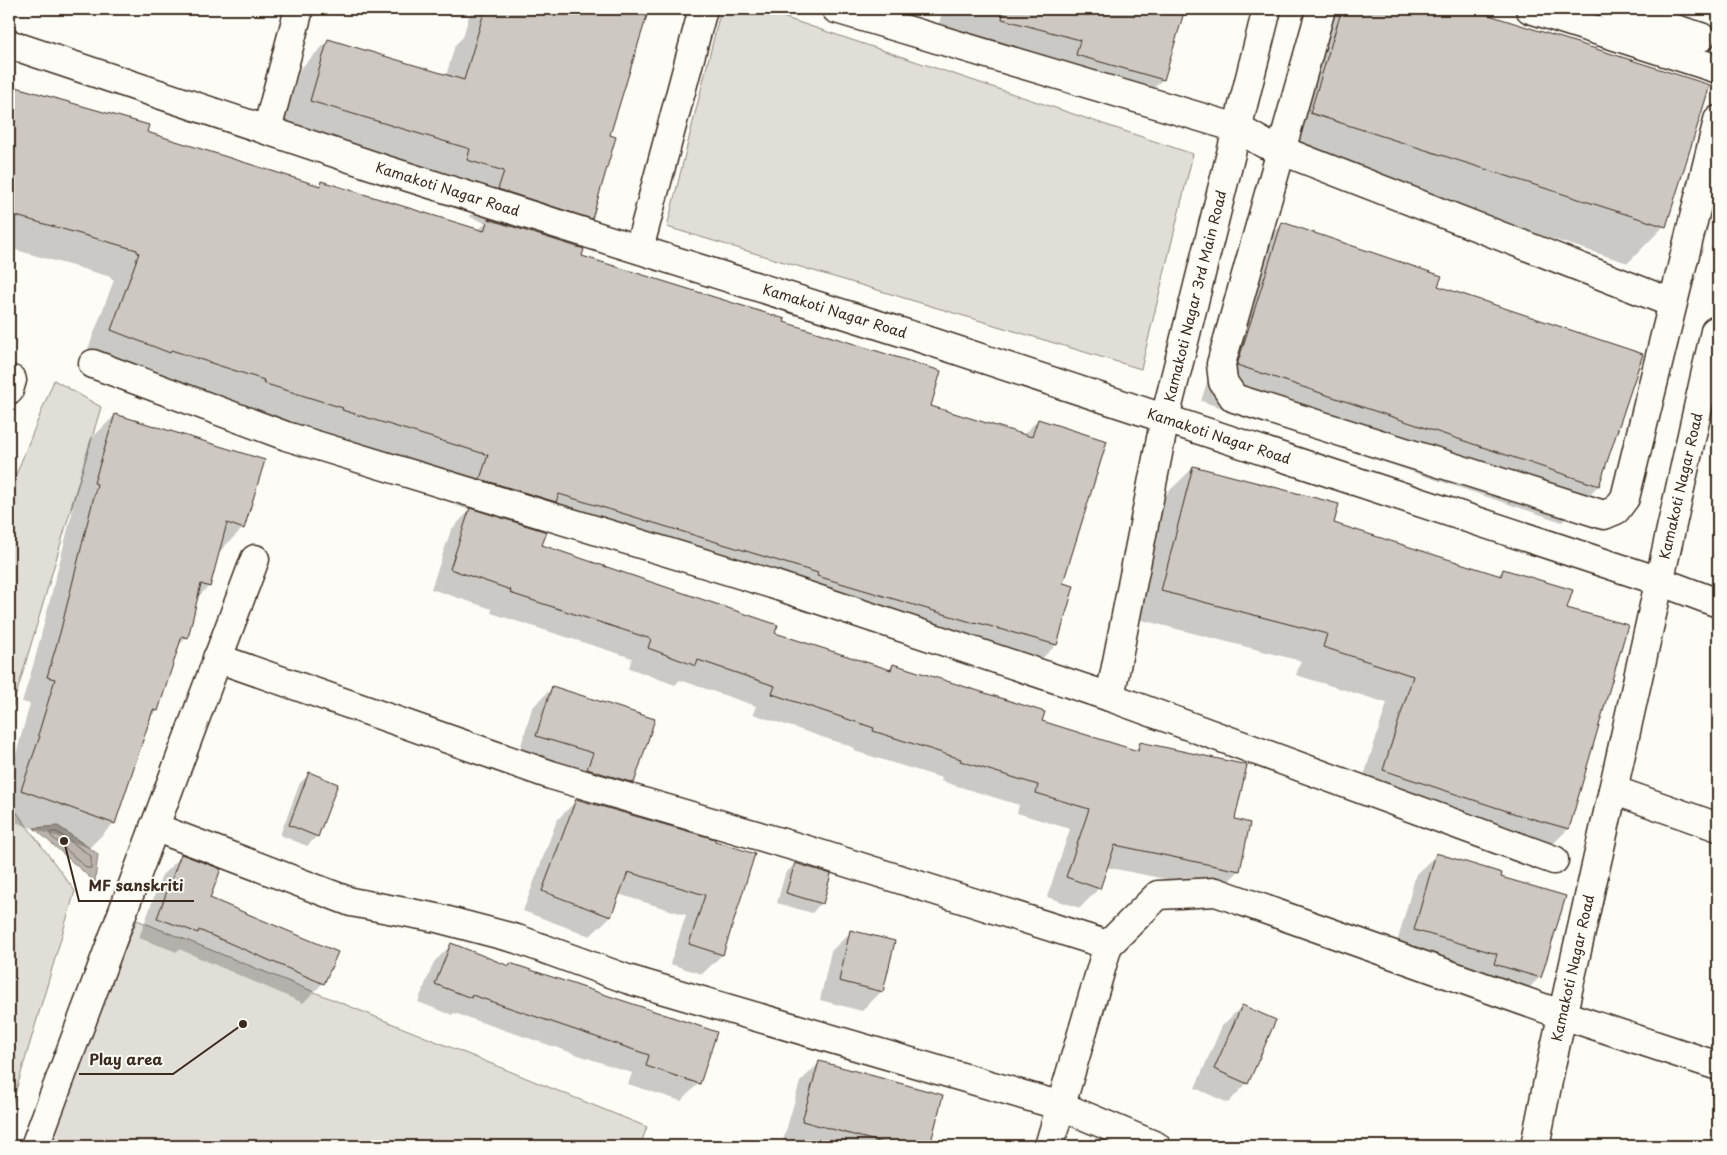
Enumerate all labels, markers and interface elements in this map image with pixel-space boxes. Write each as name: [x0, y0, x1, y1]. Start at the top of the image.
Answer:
street label: Kamakoti Nagar Road: [373, 156, 522, 221]
street label: Kamakoti Nagar 3rd Main Road: [1158, 188, 1231, 404]
street label: Kamakoti Nagar Road: [760, 278, 910, 343]
street label: Kamakoti Nagar Road: [1145, 402, 1294, 469]
street label: Kamakoti Nagar Road: [1653, 411, 1708, 561]
callout: MF sanskriti: [79, 871, 194, 901]
text: MF sanskriti: [89, 873, 183, 896]
street label: Kamakoti Nagar Road: [1546, 892, 1599, 1043]
callout: Play area: [79, 1044, 173, 1074]
text: Play area: [89, 1047, 163, 1070]

